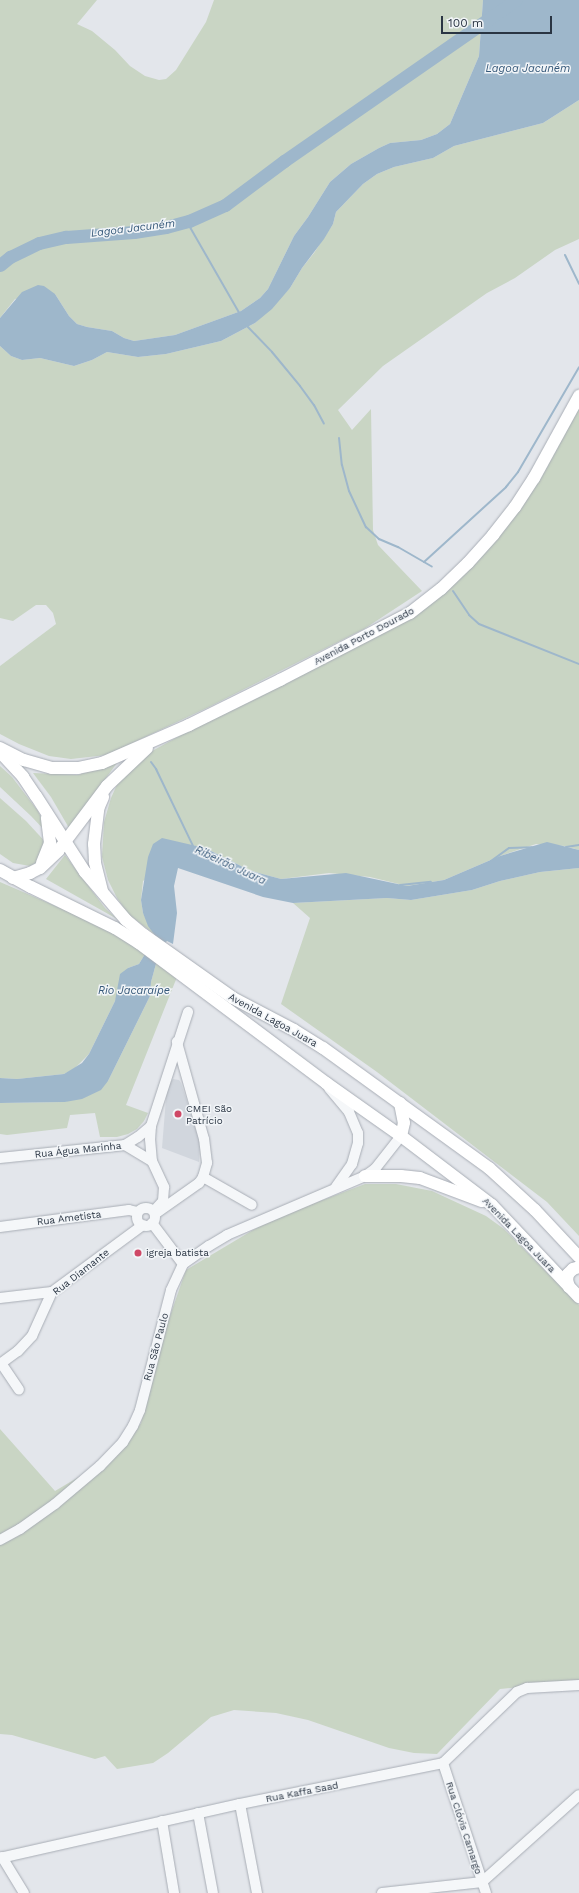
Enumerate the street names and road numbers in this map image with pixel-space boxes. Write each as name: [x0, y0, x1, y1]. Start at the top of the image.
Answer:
street label: Avenida Porto Dourado: [312, 604, 416, 668]
street label: Avenida Lagoa Juara: [226, 990, 320, 1050]
street label: Rua Água Marinha: [34, 1139, 122, 1161]
street label: Avenida Lagoa Juara: [480, 1195, 558, 1275]
street label: Rua Ametista: [36, 1208, 102, 1228]
street label: Rua Diamante: [50, 1246, 112, 1298]
street label: Rua São Paulo: [141, 1312, 171, 1382]
street label: Rua Kaffa Saad: [264, 1779, 340, 1805]
street label: Rua Clóvis Camargo: [443, 1780, 485, 1876]

